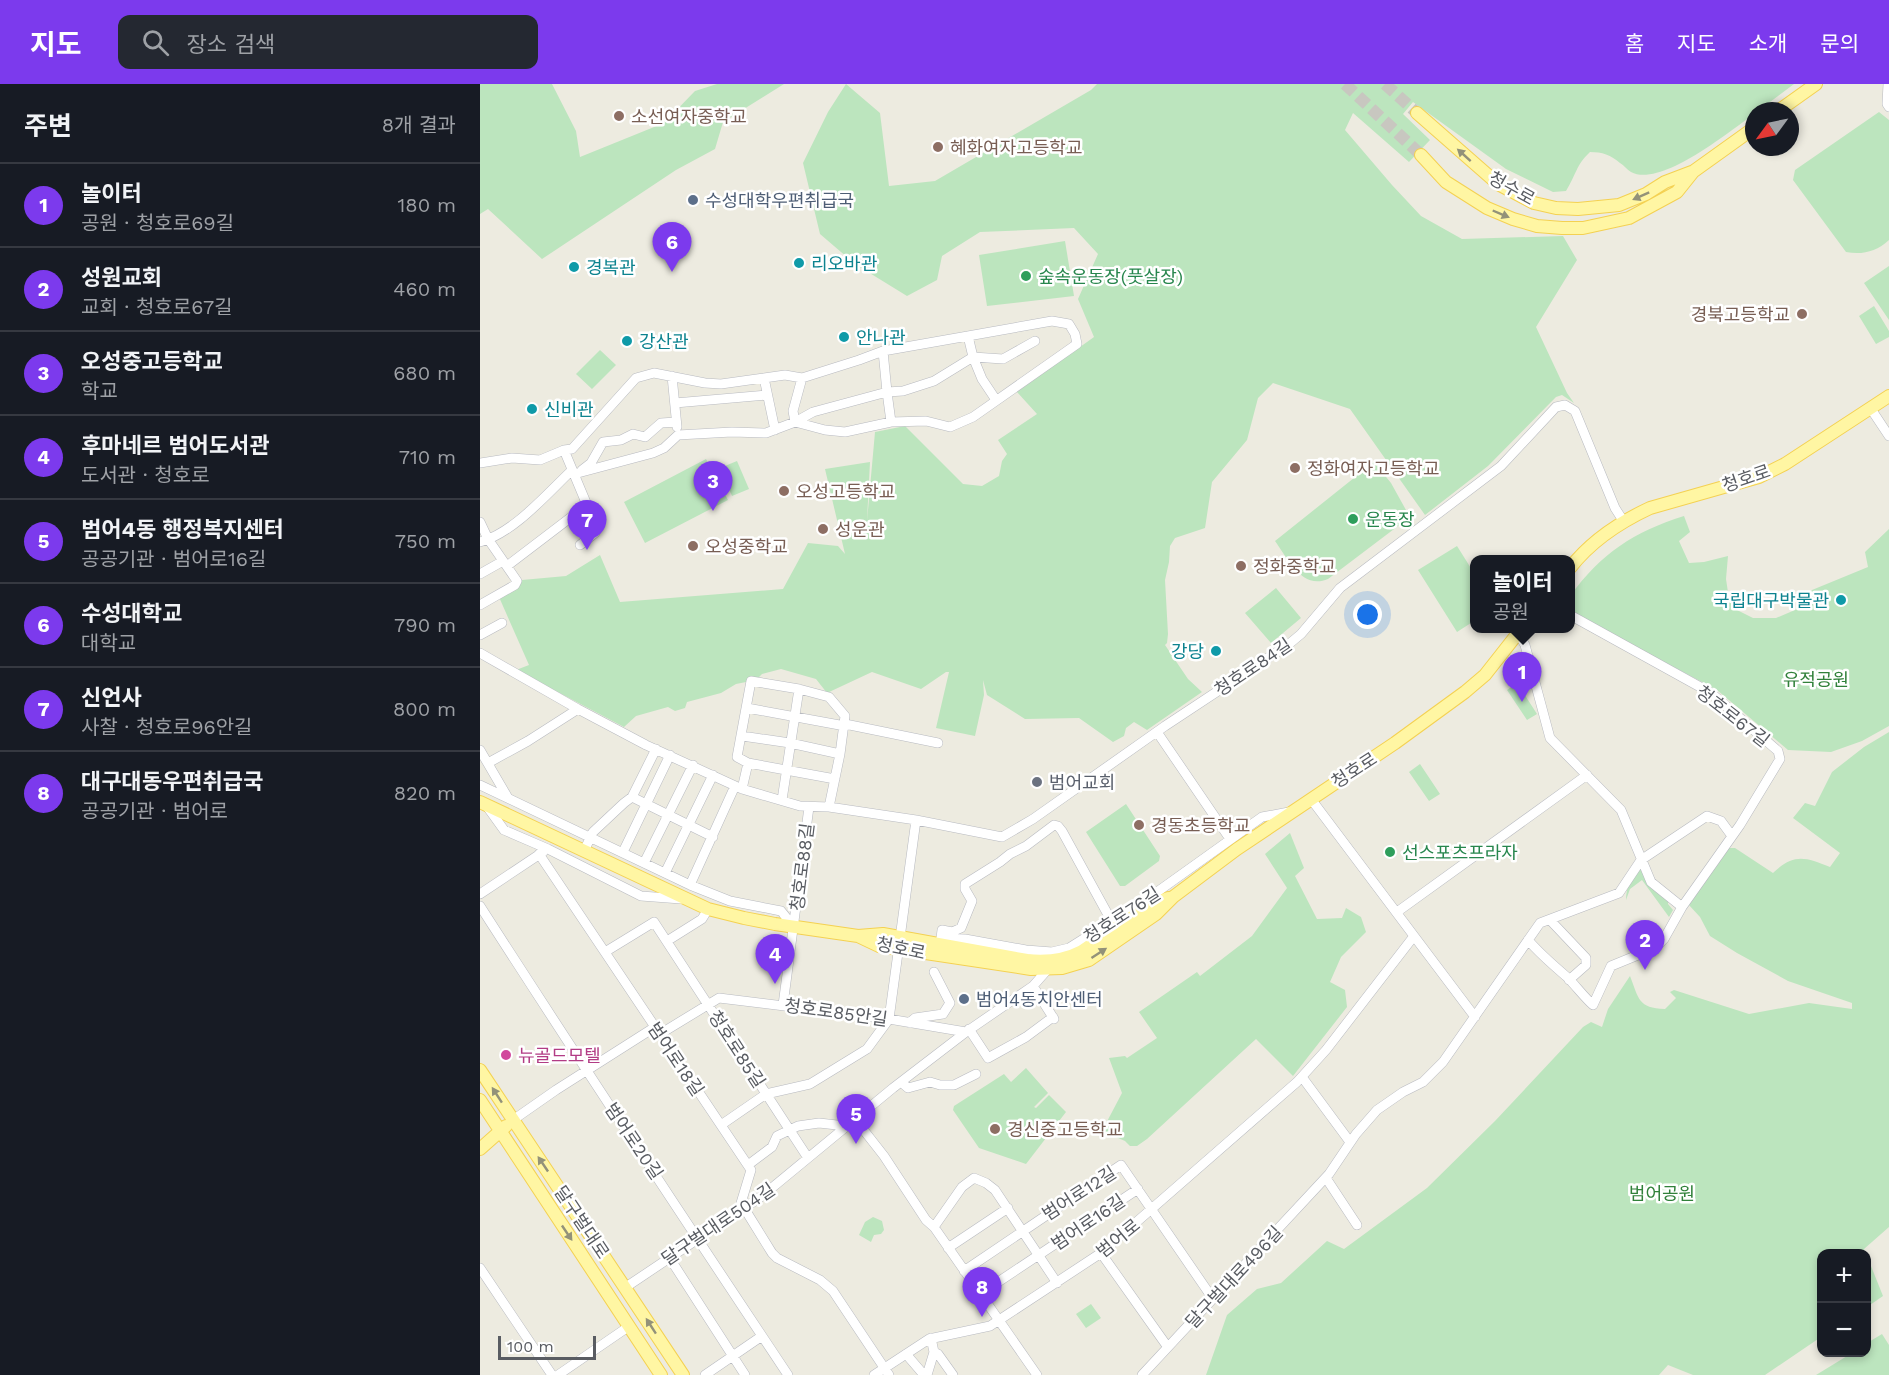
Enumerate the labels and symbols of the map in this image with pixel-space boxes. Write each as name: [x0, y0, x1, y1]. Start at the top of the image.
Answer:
north arrow: [1745, 102, 1799, 156]
place label: 소선여자중학교: [631, 106, 747, 127]
marker: 소선여자중학교: [612, 109, 626, 123]
place label: 혜화여자고등학교: [950, 137, 1082, 158]
marker: 혜화여자고등학교: [931, 140, 945, 154]
one-way arrow: [1457, 149, 1472, 162]
street label: 청수로: [1485, 167, 1539, 209]
place label: 수성대학우편취급국: [705, 190, 854, 211]
one-way arrow: [1633, 191, 1650, 200]
marker: 수성대학우편취급국: [686, 193, 700, 207]
one-way arrow: [1492, 209, 1510, 219]
pin: 6: [652, 222, 692, 272]
place label: 리오바관: [811, 253, 878, 274]
marker: 리오바관: [792, 256, 806, 270]
place label: 경복관: [586, 257, 636, 278]
marker: 경복관: [567, 260, 581, 274]
place label: 숲속운동장(풋살장): [1038, 266, 1183, 287]
marker: 숲속운동장(풋살장): [1019, 269, 1033, 283]
place label: 경북고등학교: [1691, 304, 1790, 325]
marker: 경북고등학교: [1795, 307, 1809, 321]
place label: 안나관: [856, 327, 906, 348]
marker: 안나관: [837, 330, 851, 344]
place label: 강산관: [639, 331, 689, 352]
marker: 강산관: [620, 334, 634, 348]
place label: 신비관: [544, 399, 594, 420]
marker: 신비관: [525, 402, 539, 416]
place label: 정화여자고등학교: [1307, 458, 1439, 479]
street label: 청호로: [1719, 460, 1773, 496]
marker: 정화여자고등학교: [1288, 461, 1302, 475]
pin: 3: [694, 462, 732, 511]
place label: 오성고등학교: [796, 481, 895, 502]
marker: 오성고등학교: [777, 484, 791, 498]
pin: 7: [568, 500, 606, 550]
place label: 운동장: [1365, 509, 1415, 530]
marker: 운동장: [1346, 512, 1360, 526]
place label: 성운관: [835, 519, 885, 540]
marker: 성운관: [816, 522, 830, 536]
place label: 오성중학교: [705, 536, 788, 557]
marker: 오성중학교: [686, 539, 700, 553]
place label: 정화중학교: [1253, 556, 1336, 577]
marker: 정화중학교: [1234, 559, 1248, 573]
place label: 국립대구박물관: [1713, 590, 1829, 611]
marker: 국립대구박물관: [1834, 593, 1848, 607]
your location: [1353, 600, 1382, 629]
street label: 청호로84길: [1211, 634, 1295, 700]
place label: 강당: [1171, 641, 1204, 662]
marker: 강당: [1209, 644, 1223, 658]
pin: 1: [1502, 652, 1542, 702]
park label: 유적공원: [1783, 669, 1849, 690]
street label: 청호로67길: [1692, 681, 1774, 751]
street label: 청호로: [1327, 748, 1381, 792]
place label: 범어교회: [1049, 772, 1115, 793]
marker: 범어교회: [1030, 775, 1044, 789]
place label: 경동초등학교: [1151, 815, 1250, 836]
marker: 경동초등학교: [1132, 818, 1146, 832]
street label: 청호로88길: [786, 822, 818, 912]
place label: 선스포츠프라자: [1402, 842, 1518, 863]
marker: 선스포츠프라자: [1383, 845, 1397, 859]
street label: 청호로76길: [1080, 883, 1164, 947]
pin: 2: [1626, 920, 1664, 970]
street label: 청호로: [875, 933, 927, 963]
pin: 4: [756, 934, 794, 984]
one-way arrow: [1090, 948, 1107, 959]
place label: 범어4동치안센터: [976, 989, 1103, 1010]
marker: 범어4동치안센터: [957, 992, 971, 1006]
street label: 청호로85안길: [783, 994, 889, 1030]
street label: 청호로85길: [704, 1006, 770, 1092]
street label: 범어로18길: [644, 1018, 708, 1100]
place label: 뉴골드모텔: [518, 1045, 601, 1066]
marker: 뉴골드모텔: [499, 1048, 513, 1062]
one-way arrow: [491, 1087, 502, 1103]
pin: 5: [836, 1094, 875, 1144]
street label: 범어로20길: [601, 1099, 667, 1183]
place label: 경신중고등학교: [1007, 1119, 1123, 1140]
marker: 경신중고등학교: [988, 1122, 1002, 1136]
one-way arrow: [538, 1156, 549, 1172]
street label: 범어로12길: [1038, 1161, 1120, 1225]
street label: 달구벌대로504길: [657, 1178, 779, 1270]
street label: 달구벌대로: [550, 1182, 614, 1262]
park label: 범어공원: [1629, 1183, 1695, 1204]
street label: 범어로16길: [1047, 1190, 1129, 1254]
street label: 범어로: [1092, 1214, 1144, 1262]
street label: 달구벌대로496길: [1181, 1221, 1287, 1333]
one-way arrow: [561, 1225, 572, 1241]
pin: 8: [962, 1268, 1002, 1317]
one-way arrow: [646, 1318, 657, 1334]
scale bar: [498, 1333, 596, 1360]

